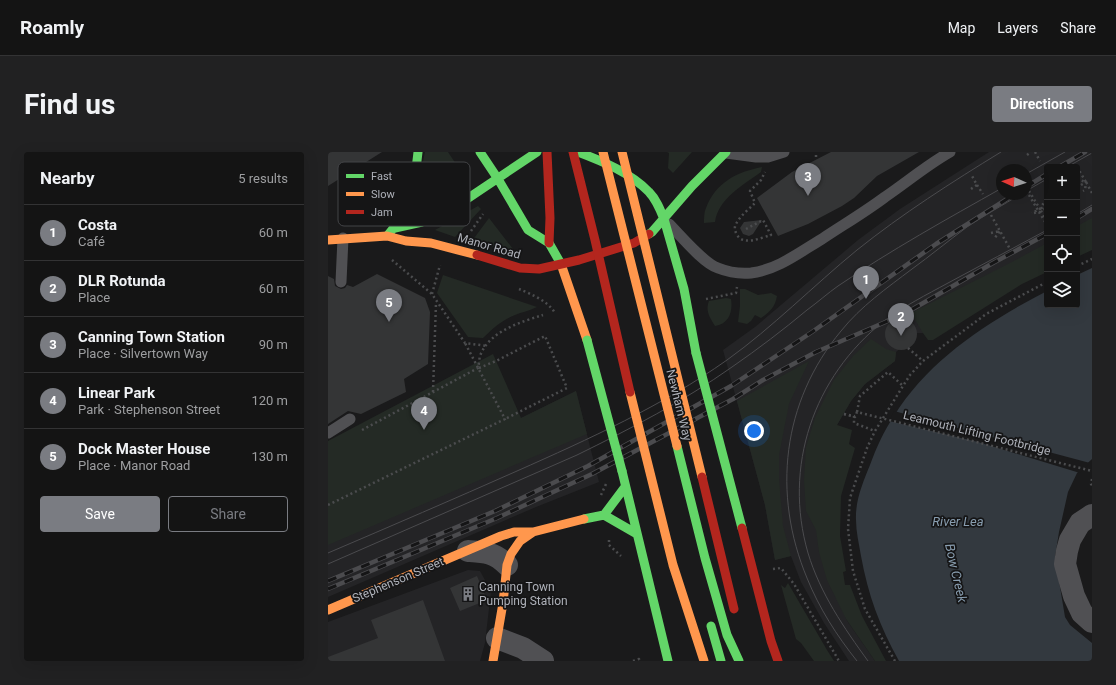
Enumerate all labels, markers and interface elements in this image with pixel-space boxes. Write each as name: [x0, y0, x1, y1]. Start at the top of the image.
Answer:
text: Roamly: [20, 16, 84, 39]
text: Map: [948, 20, 975, 36]
text: Layers: [997, 20, 1038, 36]
text: Share: [1060, 20, 1096, 36]
button: Directions: [992, 86, 1092, 122]
text: Find us: [24, 88, 115, 121]
legend: [338, 162, 470, 226]
pin: 3: [795, 163, 821, 196]
north arrow: [996, 164, 1032, 200]
map controls: [1044, 164, 1080, 308]
button: +: [1044, 164, 1080, 200]
text: Nearby: [40, 168, 95, 188]
text: Fast: [371, 170, 393, 183]
text: 5 results: [238, 171, 288, 186]
text: Slow: [371, 188, 395, 201]
button: −: [1044, 200, 1080, 236]
text: Jam: [371, 206, 393, 219]
text: Costa: [78, 216, 117, 234]
text: 1: [49, 225, 57, 240]
text: 60 m: [259, 225, 288, 240]
street label: Manor Road: [456, 230, 522, 262]
text: Café: [78, 234, 105, 249]
button: locate: [1044, 236, 1080, 272]
pin: 1: [853, 266, 879, 299]
text: DLR Rotunda: [78, 272, 166, 290]
button: layers: [1044, 272, 1080, 308]
text: 2: [49, 281, 57, 296]
text: 60 m: [259, 281, 288, 296]
pin: 5: [376, 289, 402, 322]
text: Place: [78, 290, 110, 305]
pin: 2: [888, 303, 914, 336]
text: Canning Town Station: [78, 328, 225, 346]
text: 3: [49, 337, 57, 352]
text: 90 m: [259, 337, 288, 352]
text: Place · Silvertown Way: [78, 346, 208, 361]
street label: Newham Way: [663, 368, 695, 442]
text: Linear Park: [78, 384, 155, 402]
text: 4: [49, 393, 57, 408]
text: 120 m: [251, 393, 288, 408]
pin: 4: [411, 397, 437, 430]
text: Park · Stephenson Street: [78, 402, 220, 417]
street label: Leamouth Lifting Footbridge: [902, 408, 1052, 458]
your location: [744, 421, 764, 441]
text: Dock Master House: [78, 440, 210, 458]
text: 5: [49, 449, 57, 464]
text: 130 m: [251, 449, 288, 464]
text: Place · Manor Road: [78, 458, 190, 473]
button: Save: [40, 496, 160, 532]
button: Share: [168, 496, 288, 532]
water label: River Lea: [932, 514, 984, 529]
water label: Bow Creek: [942, 542, 970, 604]
street label: Stephenson Street: [350, 554, 446, 606]
place label: Canning Town Pumping Station: [479, 580, 568, 608]
building icon: Canning Town Pumping Station: [460, 586, 476, 602]

